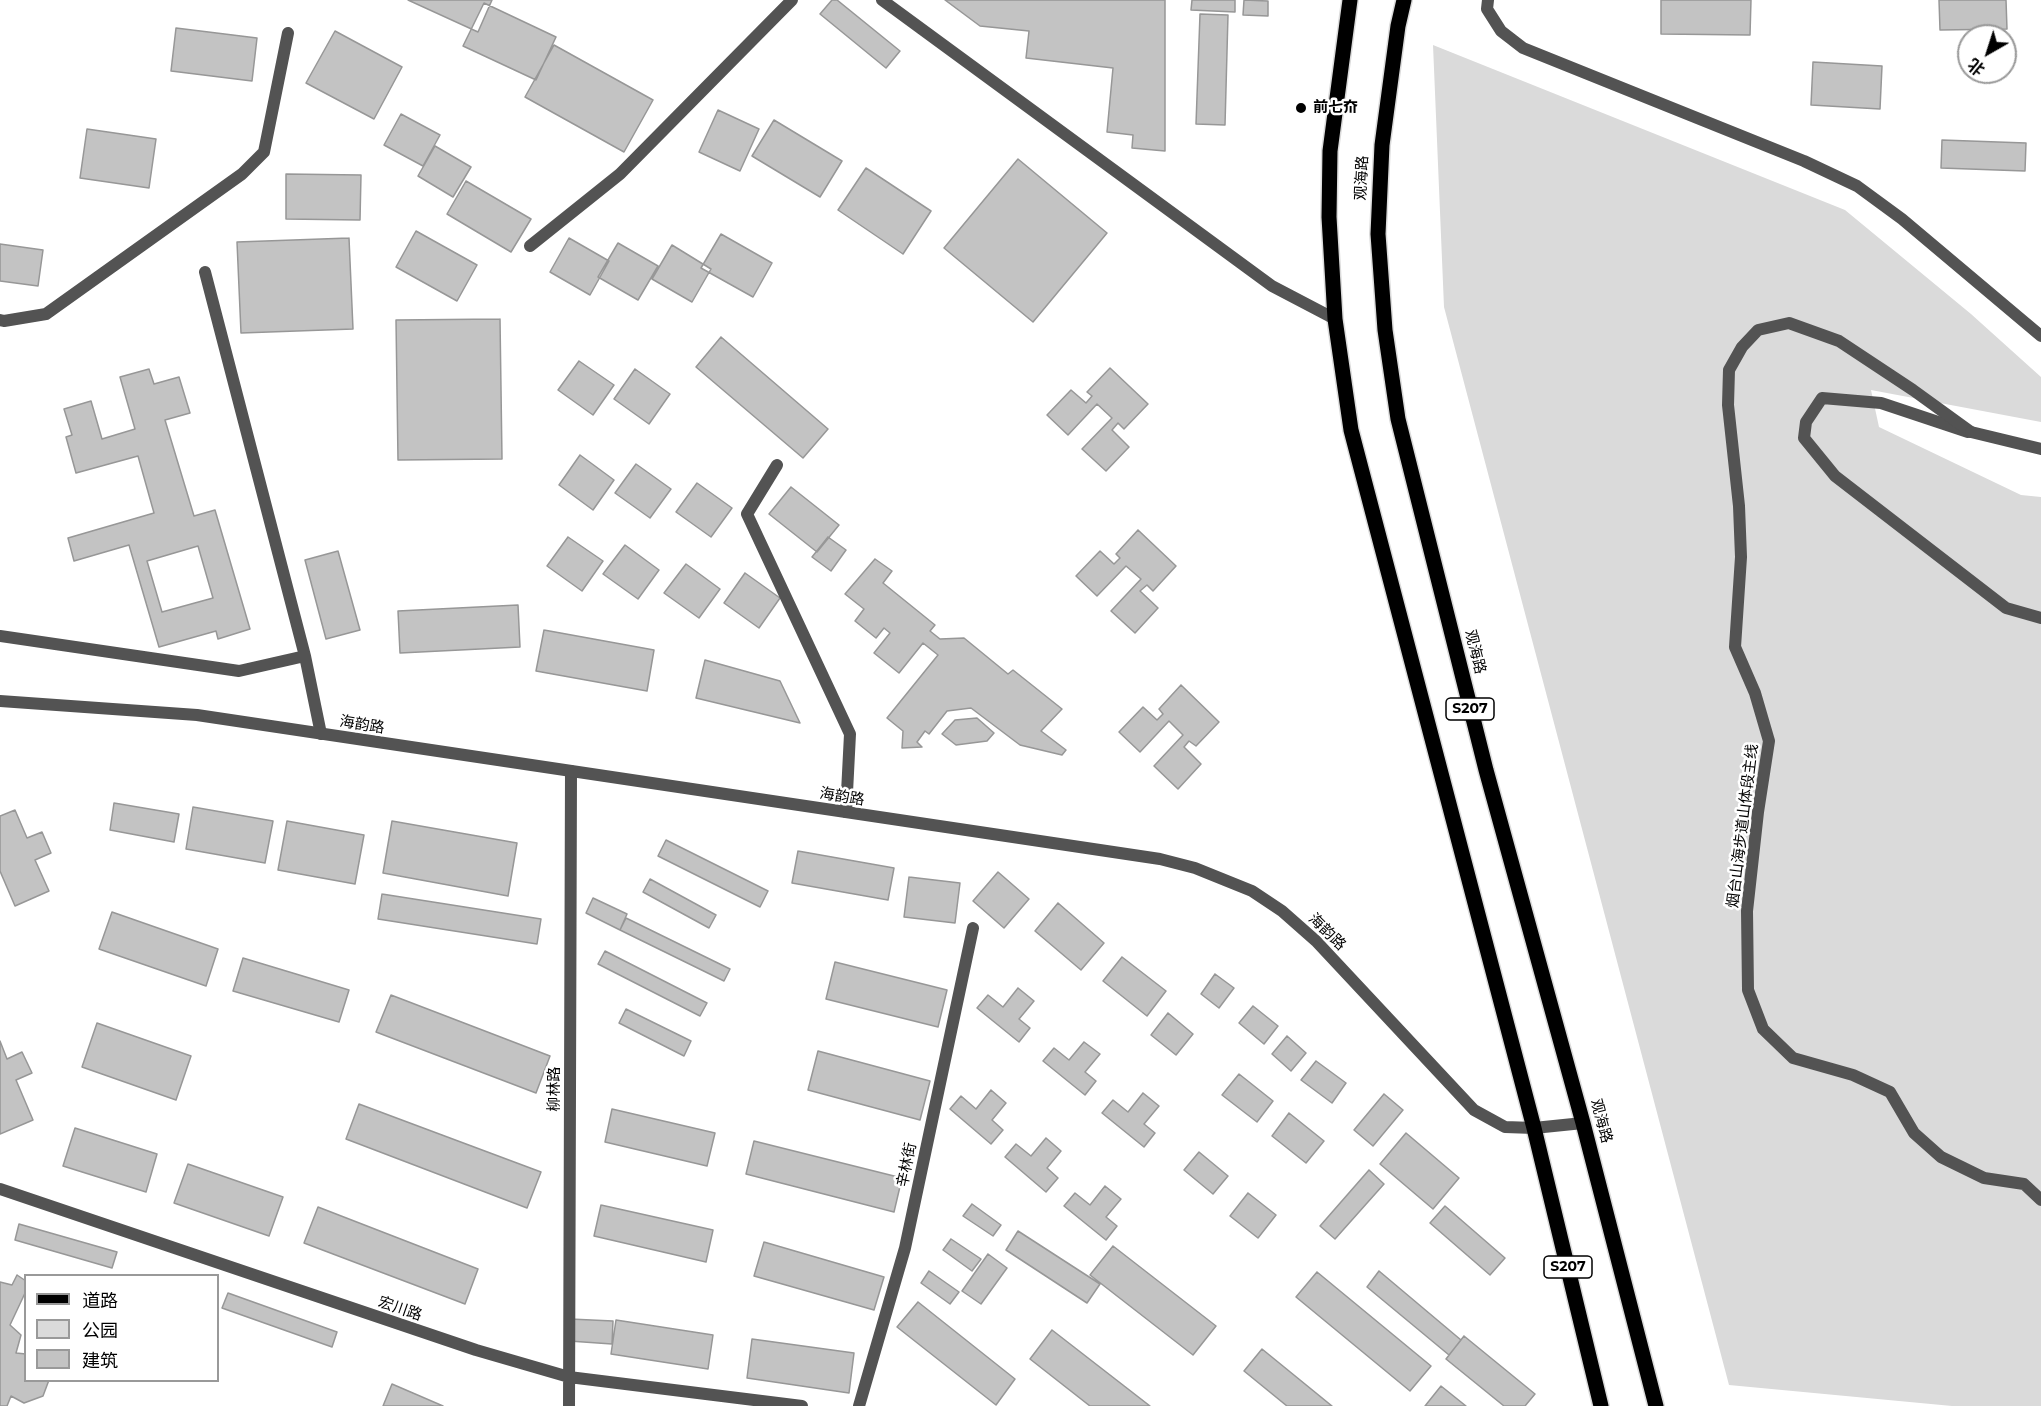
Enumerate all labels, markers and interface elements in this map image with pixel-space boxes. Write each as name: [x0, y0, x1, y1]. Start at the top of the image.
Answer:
north arrow: [1957, 24, 2017, 84]
text: 北: [1964, 54, 1989, 79]
place label: 前七夼: [1313, 99, 1358, 117]
marker: 前七夼: [1294, 101, 1308, 115]
street label: 观海路: [1352, 155, 1372, 201]
street label: 观海路: [1461, 628, 1489, 676]
road number: S207: [1446, 698, 1494, 720]
street label: 海韵路: [338, 713, 386, 737]
street label: 烟台山海步道山体段主线: [1724, 743, 1762, 909]
street label: 海韵路: [818, 785, 866, 809]
street label: 海韵路: [1305, 910, 1349, 954]
street label: 柳林路: [546, 1067, 564, 1111]
street label: 观海路: [1586, 1097, 1616, 1145]
street label: 辛林街: [894, 1141, 920, 1189]
road number: S207: [1544, 1256, 1592, 1278]
legend: [24, 1274, 219, 1382]
text: 道路: [82, 1290, 118, 1312]
street label: 宏川路: [376, 1293, 424, 1325]
text: 公园: [82, 1320, 118, 1342]
text: 建筑: [82, 1350, 118, 1372]

